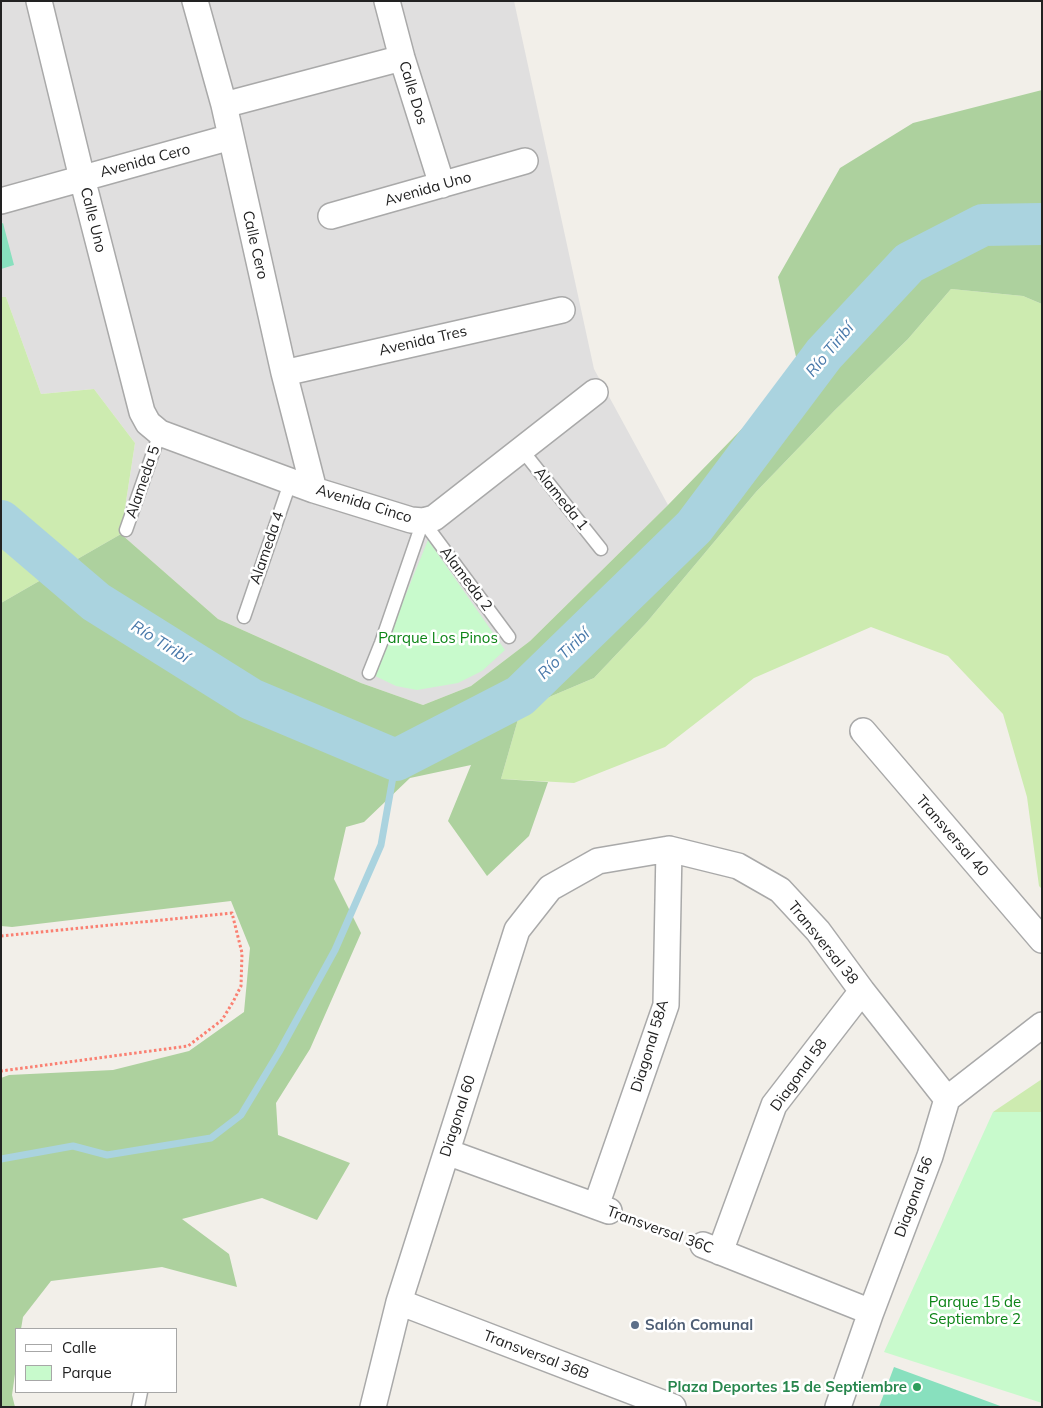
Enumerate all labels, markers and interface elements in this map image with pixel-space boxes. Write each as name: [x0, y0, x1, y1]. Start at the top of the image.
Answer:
street label: Calle Dos: [395, 59, 431, 127]
street label: Avenida Cero: [98, 140, 192, 182]
street label: Avenida Uno: [383, 168, 473, 210]
street label: Calle Uno: [76, 186, 110, 254]
street label: Calle Cero: [238, 209, 272, 281]
water label: Río Tiribí: [802, 319, 858, 381]
street label: Avenida Tres: [377, 322, 469, 360]
street label: Alameda 5: [122, 443, 164, 521]
street label: Alameda 1: [530, 464, 592, 534]
street label: Avenida Cinco: [314, 481, 414, 527]
street label: Alameda 4: [246, 509, 288, 587]
street label: Alameda 2: [436, 543, 496, 615]
water label: Río Tiribí: [127, 617, 193, 667]
water label: Río Tiribí: [534, 625, 594, 683]
park label: Parque Los Pinos: [378, 629, 498, 647]
street label: Transversal 40: [912, 792, 992, 880]
street label: Transversal 38: [784, 898, 862, 988]
street label: Diagonal 58A: [627, 998, 673, 1094]
street label: Diagonal 58: [767, 1035, 831, 1115]
street label: Diagonal 60: [436, 1073, 480, 1159]
street label: Diagonal 56: [891, 1154, 937, 1240]
street label: Transversal 36C: [604, 1202, 716, 1258]
park label: Parque 15 de Septiembre 2: [929, 1293, 1021, 1328]
place label: Salón Comunal: [645, 1316, 753, 1334]
marker: Salón Comunal: [629, 1319, 641, 1331]
street label: Transversal 36B: [481, 1327, 591, 1383]
legend: [15, 1328, 178, 1393]
text: Calle: [62, 1338, 96, 1357]
text: Parque: [62, 1363, 112, 1382]
place label: Plaza Deportes 15 de Septiembre: [668, 1378, 907, 1396]
marker: Plaza Deportes 15 de Septiembre: [911, 1381, 923, 1393]

